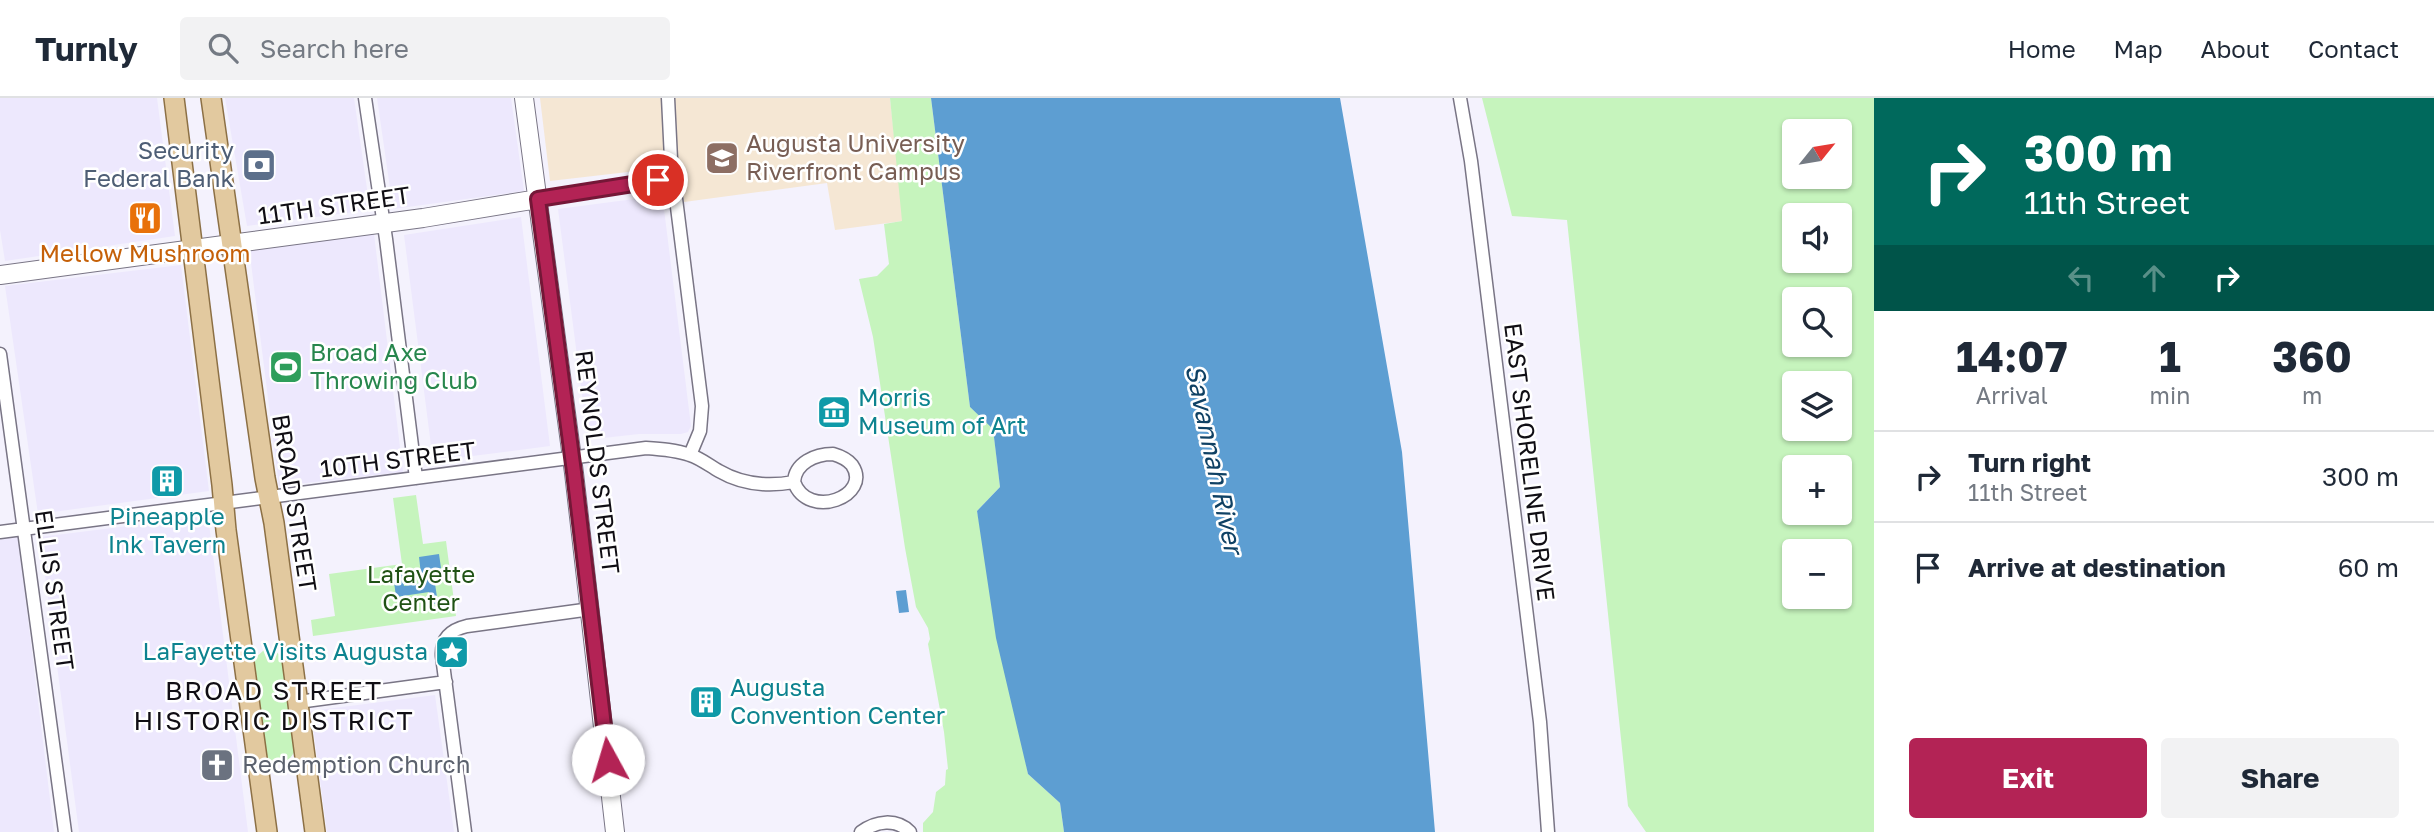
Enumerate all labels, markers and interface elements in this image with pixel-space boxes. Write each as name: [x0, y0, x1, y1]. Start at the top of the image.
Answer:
search box: [180, 17, 670, 80]
text: Turnly: [35, 29, 138, 68]
icon: search: [204, 29, 242, 67]
text: Search here: [260, 33, 409, 64]
text: Home: [2008, 34, 2076, 63]
text: Map: [2114, 34, 2163, 63]
text: About: [2201, 34, 2270, 63]
text: Contact: [2308, 34, 2399, 63]
north arrow: [1782, 119, 1852, 189]
map controls: [1782, 119, 1852, 609]
text: 300 m: [2024, 123, 2173, 182]
icon: right: [1909, 126, 2000, 217]
place label: Augusta University Riverfront Campus: [746, 128, 965, 185]
place label: Security Federal Bank: [83, 135, 234, 192]
school or university icon: Augusta University Riverfront Campus: [703, 139, 741, 177]
bank icon: Security Federal Bank: [240, 146, 278, 184]
pin: [628, 150, 688, 210]
icon: arrive: [639, 161, 677, 199]
street label: 11TH STREET: [256, 179, 412, 230]
text: 11th Street: [2024, 183, 2190, 221]
restaurant icon: Mellow Mushroom: [126, 199, 164, 237]
button: sound: [1782, 203, 1852, 273]
place label: Mellow Mushroom: [39, 238, 251, 267]
icon: left: [2062, 259, 2100, 297]
icon: ahead: [2135, 259, 2173, 297]
icon: right: [2208, 259, 2246, 297]
button: search: [1782, 287, 1852, 357]
street label: EAST SHORELINE DRIVE: [1499, 321, 1562, 603]
text: 14:07: [1956, 331, 2068, 381]
text: 1: [2159, 331, 2181, 381]
text: 360: [2272, 331, 2352, 381]
place label: Broad Axe Throwing Club: [310, 337, 478, 394]
sports icon: Broad Axe Throwing Club: [267, 348, 305, 386]
street label: REYNOLDS STREET: [570, 348, 627, 575]
water label: Savannah River: [1179, 362, 1250, 560]
button: layers: [1782, 371, 1852, 441]
text: Arrival: [1976, 381, 2048, 409]
text: min: [2150, 381, 2190, 409]
text: m: [2302, 381, 2322, 409]
place label: Morris Museum of Art: [858, 382, 1026, 439]
museum icon: Morris Museum of Art: [815, 393, 853, 431]
street label: BROAD STREET: [267, 412, 324, 594]
street label: 10TH STREET: [318, 435, 477, 482]
text: Turn right: [1968, 447, 2091, 478]
button: +: [1782, 455, 1852, 525]
icon: right: [1909, 458, 1947, 496]
text: 300 m: [2322, 461, 2399, 492]
building icon: Pineapple Ink Tavern: [148, 462, 186, 500]
text: 11th Street: [1968, 478, 2088, 506]
place label: Pineapple Ink Tavern: [108, 501, 226, 558]
street label: ELLIS STREET: [30, 508, 81, 672]
button: −: [1782, 539, 1852, 609]
icon: arrive: [1909, 549, 1947, 587]
text: Arrive at destination: [1968, 552, 2226, 583]
text: 60 m: [2338, 552, 2399, 583]
park label: Lafayette Center: [367, 559, 475, 616]
place icon: LaFayette Visits Augusta: [433, 633, 471, 671]
place label: LaFayette Visits Augusta: [143, 636, 428, 665]
place label: Augusta Convention Center: [730, 672, 945, 729]
district label: BROAD STREET HISTORIC DISTRICT: [133, 675, 415, 736]
building icon: Augusta Convention Center: [687, 683, 725, 721]
position arrow: [571, 723, 645, 797]
button: Exit: [1909, 738, 2147, 818]
button: Share: [2161, 738, 2399, 818]
church icon: Redemption Church: [198, 746, 236, 784]
place label: Redemption Church: [242, 749, 470, 778]

